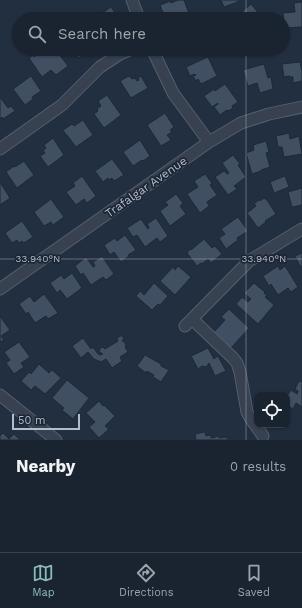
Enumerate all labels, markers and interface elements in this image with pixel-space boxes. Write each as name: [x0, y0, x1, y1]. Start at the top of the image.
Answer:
search box: [12, 12, 290, 56]
icon: search: [26, 23, 48, 45]
text: Search here: [58, 25, 146, 43]
street label: Trafalgar Avenue: [102, 154, 190, 220]
text: 33.940°N: [16, 253, 60, 264]
text: 33.940°N: [242, 253, 286, 264]
map controls: [254, 392, 290, 428]
button: locate: [254, 392, 290, 428]
scale bar: [12, 412, 80, 431]
text: 50 m: [18, 414, 45, 427]
text: Nearby: [16, 456, 75, 476]
text: 0 results: [230, 459, 286, 474]
tab: Map: [32, 562, 55, 599]
tab: Directions: [119, 562, 173, 599]
tab: Saved: [238, 562, 270, 599]

